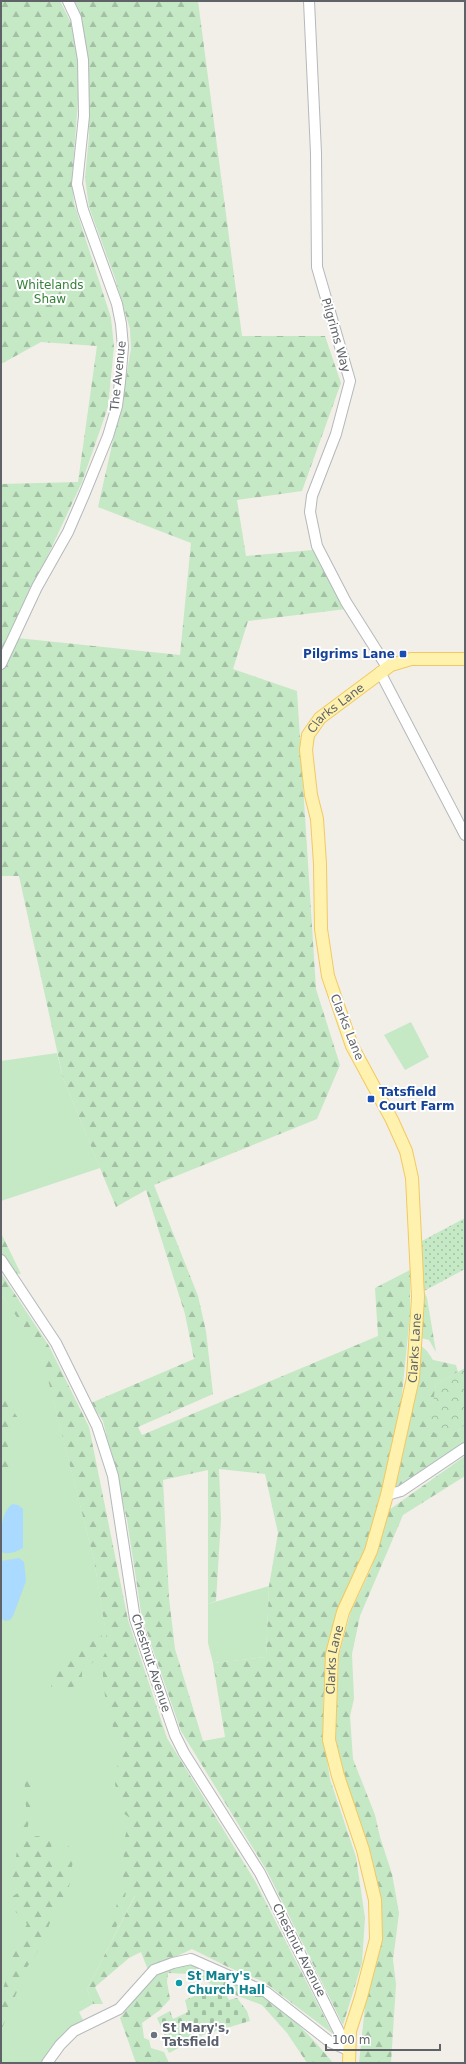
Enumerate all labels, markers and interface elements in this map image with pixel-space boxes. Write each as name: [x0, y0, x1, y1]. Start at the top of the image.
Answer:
park label: Whitelands Shaw: [16, 278, 84, 306]
street label: Pilgrims Way: [319, 296, 353, 374]
street label: The Avenue: [107, 340, 129, 413]
place label: Pilgrims Lane: [303, 647, 395, 661]
marker: Pilgrims Lane: [398, 649, 408, 659]
street label: Clarks Lane: [305, 680, 367, 736]
street label: Clarks Lane: [327, 992, 367, 1062]
place label: Tatsfield Court Farm: [379, 1085, 454, 1113]
marker: Tatsfield Court Farm: [366, 1094, 376, 1104]
street label: Clarks Lane: [405, 1313, 424, 1384]
street label: Chestnut Avenue: [128, 1612, 174, 1714]
street label: Clarks Lane: [324, 1623, 346, 1695]
street label: Chestnut Avenue: [269, 1901, 329, 1999]
place label: St Mary's Church Hall: [187, 1969, 265, 1997]
marker: St Mary's Church Hall: [174, 1978, 184, 1988]
place label: St Mary's, Tatsfield: [162, 2021, 230, 2049]
scale bar: [326, 2026, 440, 2052]
marker: St Mary's, Tatsfield: [149, 2030, 159, 2040]
text: 100 m: [332, 2033, 370, 2047]

